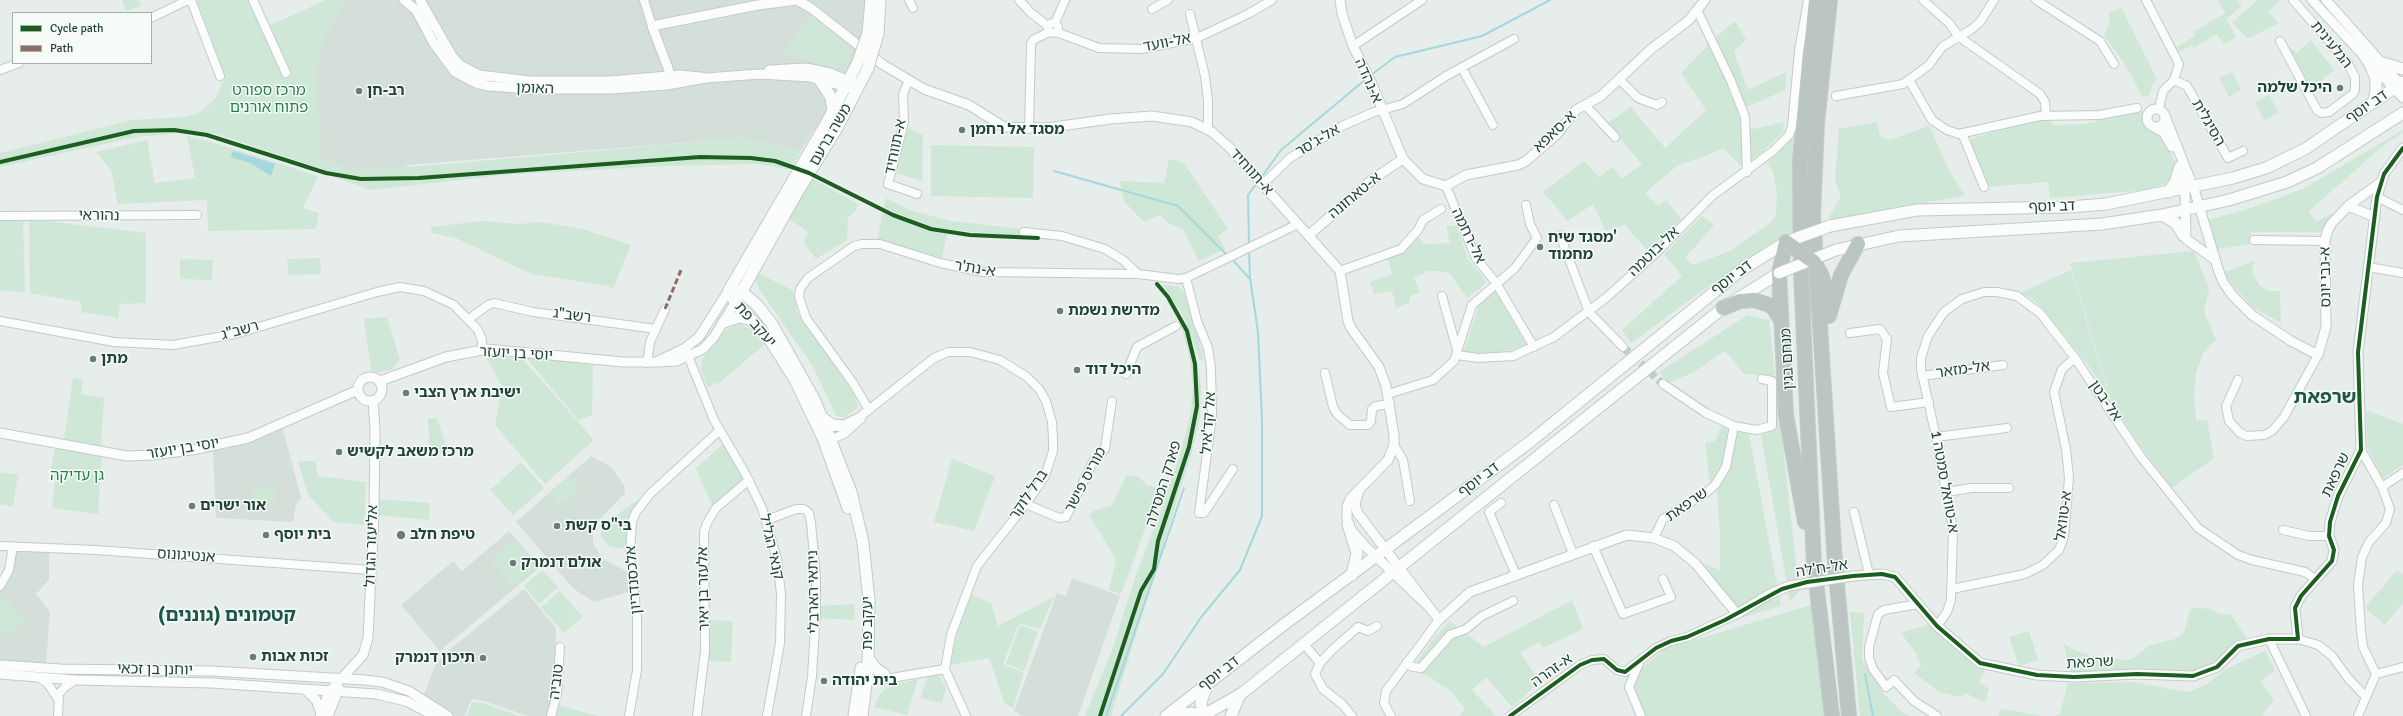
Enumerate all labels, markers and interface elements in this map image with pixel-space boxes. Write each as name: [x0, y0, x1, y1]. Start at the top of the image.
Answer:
legend: [12, 12, 152, 64]
street label: הגלעינית: [2306, 18, 2356, 72]
text: Cycle path: [50, 21, 103, 36]
street label: אל-וועד: [1141, 30, 1193, 56]
text: Path: [50, 41, 73, 56]
street label: א-נהדה: [1350, 56, 1386, 106]
street label: האומן: [516, 79, 554, 99]
place label: היכל שלמה: [2257, 79, 2332, 97]
park label: מרכז ספורט פתוח אורנים: [230, 82, 308, 117]
place label: רב-חן: [367, 82, 405, 100]
marker: היכל שלמה: [2335, 83, 2345, 93]
marker: רב-חן: [354, 86, 364, 96]
street label: דב יוסף: [2343, 86, 2391, 128]
street label: הסיגלית: [2187, 96, 2229, 150]
street label: משה ברעם: [806, 101, 856, 169]
street label: א-סאפא: [1530, 107, 1580, 157]
street label: א-תווחיד: [881, 117, 911, 177]
place label: מסגד אל רחמן: [970, 121, 1064, 139]
street label: אל-ג'סר: [1293, 121, 1343, 161]
marker: מסגד אל רחמן: [957, 125, 967, 135]
street label: א-תווחיד: [1225, 145, 1277, 199]
street label: א-טאחונה: [1325, 169, 1385, 223]
street label: דב יוסף: [2028, 197, 2076, 217]
street label: אל-רחמה: [1447, 205, 1489, 267]
street label: נהוראי: [78, 207, 120, 225]
street label: אל-בוטמה: [1625, 223, 1683, 281]
place label: מסגד שיח' מחמוד: [1548, 229, 1617, 264]
marker: מסגד שיח' מחמוד: [1535, 242, 1545, 252]
street label: א-נבי יונס: [2316, 246, 2336, 308]
street label: א-נת'ר: [953, 257, 997, 281]
street label: דב יוסף: [1708, 257, 1756, 299]
street label: יעקב פת: [731, 299, 779, 351]
place label: מדרשת נשמת: [1068, 302, 1160, 320]
street label: רשב"ג: [552, 305, 592, 327]
marker: מדרשת נשמת: [1055, 306, 1065, 316]
street label: רשב"ג: [219, 317, 261, 345]
street label: מנחם בגין: [1777, 328, 1799, 390]
street label: יוסי בן יועזר: [479, 343, 553, 365]
place label: מתן: [101, 350, 128, 368]
marker: מתן: [88, 354, 98, 364]
street label: אל-מזאר: [1935, 357, 1991, 383]
place label: היכל דוד: [1085, 361, 1141, 379]
marker: היכל דוד: [1072, 365, 1082, 375]
street label: אל-בטן: [2085, 377, 2125, 425]
place label: ישיבת ארץ הצבי: [414, 384, 521, 402]
district label: שרפאת: [2293, 387, 2357, 409]
marker: ישיבת ארץ הצבי: [401, 388, 411, 398]
street label: אל קד'איל: [1198, 391, 1220, 455]
street label: א-טוואל סמטה 1: [1926, 429, 1962, 535]
street label: יוסי בן יועזר: [145, 434, 221, 464]
street label: פארק המסילה: [1142, 439, 1186, 529]
place label: מרכז משאב לקשיש: [347, 443, 474, 461]
street label: מוריס פישר: [1061, 444, 1111, 516]
marker: מרכז משאב לקשיש: [334, 447, 344, 457]
street label: שרפאת: [2318, 450, 2354, 500]
street label: דב יוסף: [1455, 459, 1503, 501]
street label: ברל לוקר: [1006, 466, 1052, 524]
park label: גן עדיקה: [50, 467, 104, 485]
street label: שרפאת: [1662, 484, 1712, 526]
street label: א-טוואל: [2052, 490, 2076, 542]
place label: אור ישרים: [200, 497, 266, 515]
marker: אור ישרים: [187, 501, 197, 511]
street label: אליעזר הגדול: [362, 505, 382, 587]
street label: קנאי הגליל: [755, 512, 787, 582]
place label: בי"ס קשת: [565, 517, 632, 535]
marker: בי"ס קשת: [552, 521, 562, 531]
place label: בית יוסף: [274, 526, 331, 544]
place label: טיפת חלב: [410, 526, 475, 544]
marker: טיפת חלב: [395, 529, 407, 541]
marker: בית יוסף: [261, 530, 271, 540]
street label: אנטיגונוס: [156, 545, 216, 567]
street label: אלכסנדריון: [622, 545, 646, 615]
street label: אלעזר בן יאיר: [694, 547, 714, 631]
street label: ניתאי הארבלי: [804, 550, 824, 634]
place label: אולם דנמרק: [521, 554, 601, 572]
street label: אל-ח'לה: [1795, 556, 1849, 582]
marker: אולם דנמרק: [508, 558, 518, 568]
street label: יעקב פת: [859, 596, 877, 650]
district label: קטמונים (גוננים): [158, 605, 296, 627]
place label: זכות אבות: [261, 648, 329, 666]
place label: תיכון דנמרק: [395, 649, 475, 667]
street label: א-זהרה: [1528, 650, 1576, 692]
marker: זכות אבות: [248, 652, 258, 662]
marker: תיכון דנמרק: [478, 653, 488, 663]
street label: דב יוסף: [1195, 653, 1243, 695]
street label: שרפאת: [2066, 653, 2114, 673]
street label: יוחנן בן זכאי: [117, 660, 193, 680]
street label: טוביה: [546, 663, 568, 701]
place label: בית יהודה: [832, 672, 897, 690]
marker: בית יהודה: [819, 676, 829, 686]

